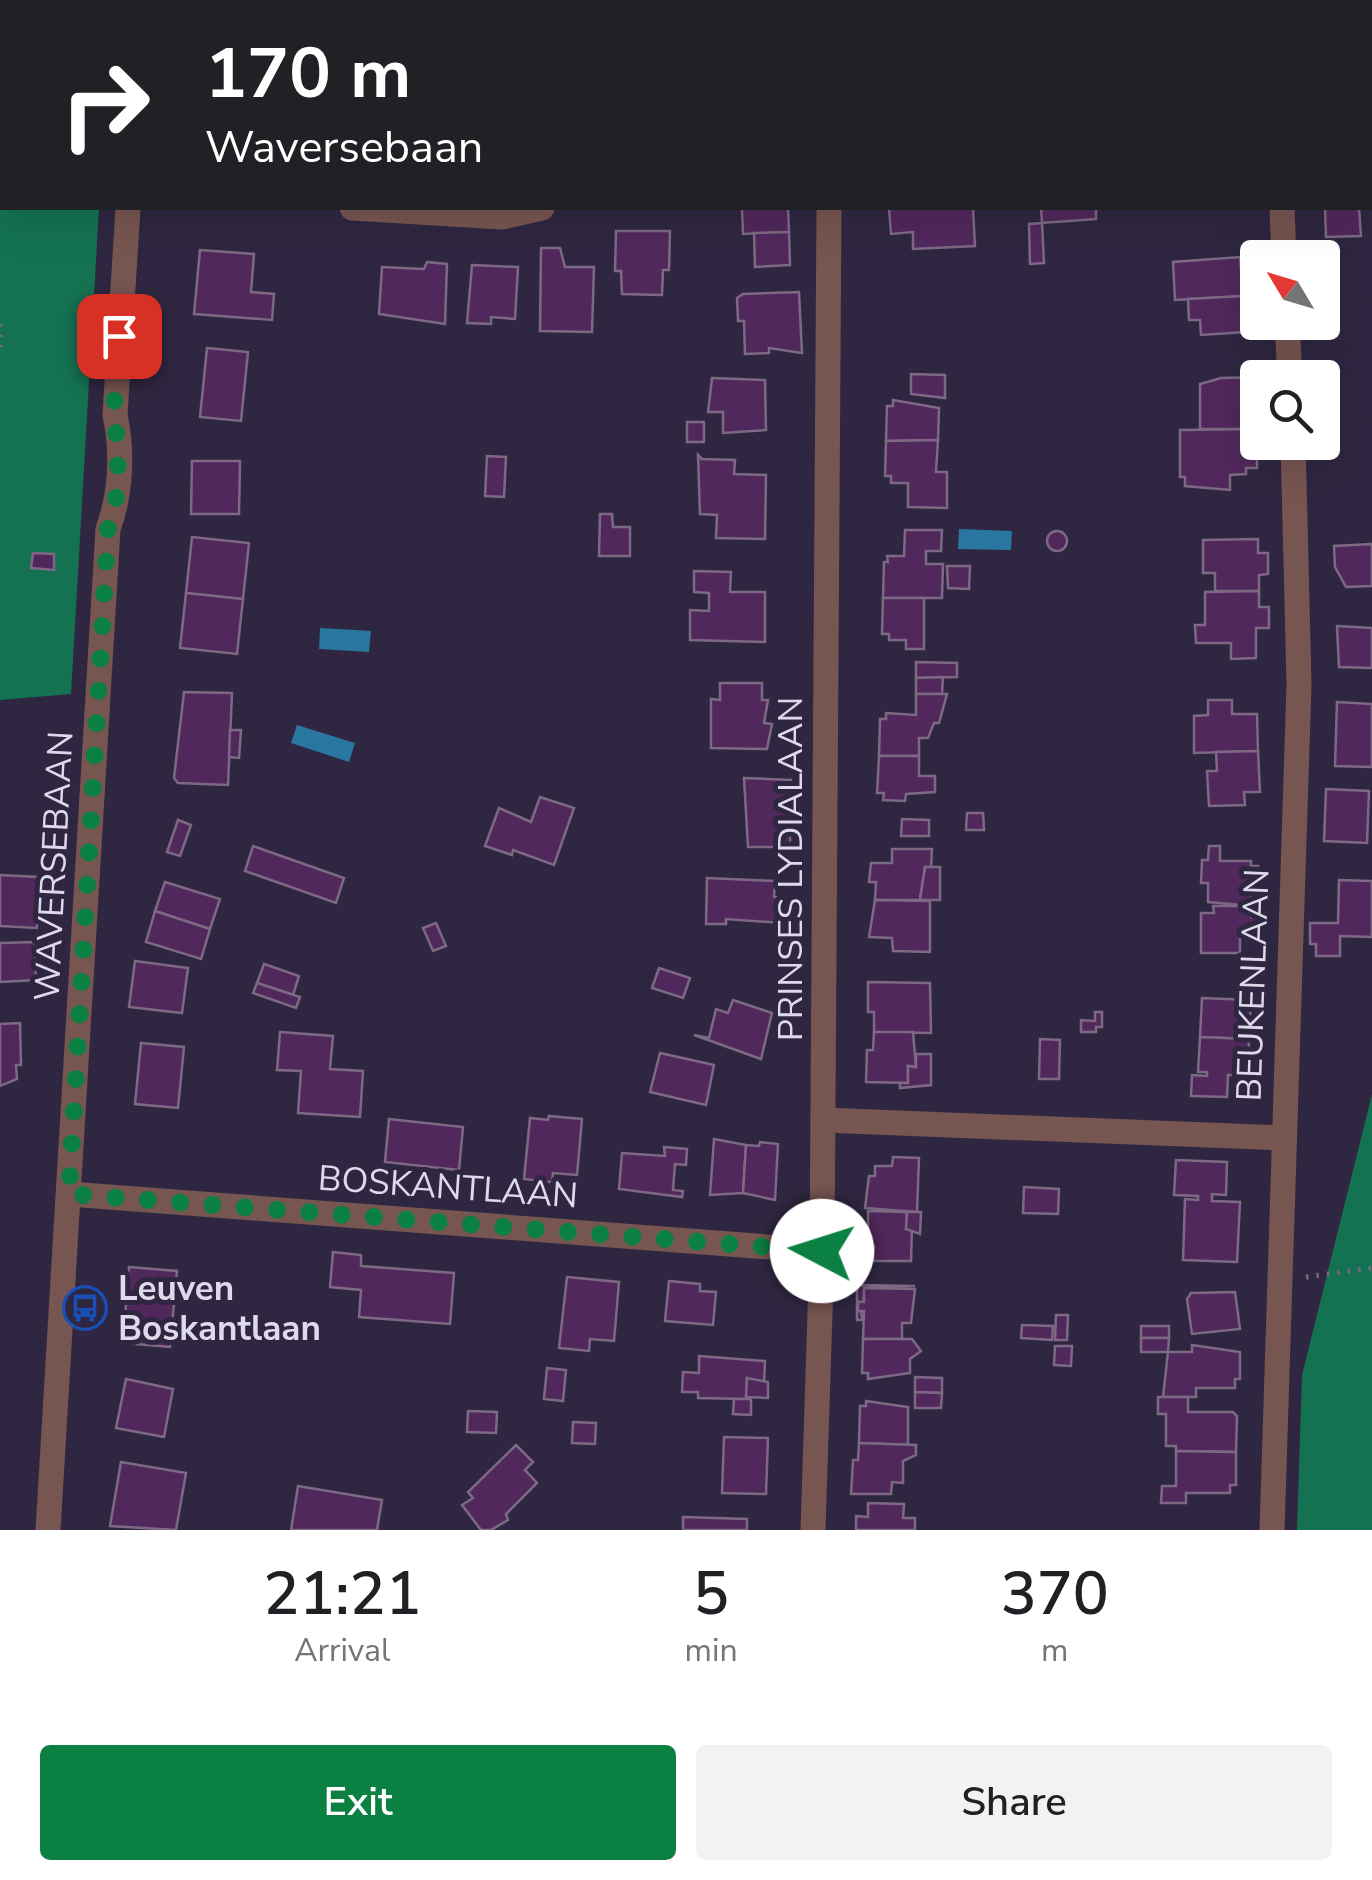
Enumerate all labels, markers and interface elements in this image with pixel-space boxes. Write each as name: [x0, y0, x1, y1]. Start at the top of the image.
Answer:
text: 170 m: [205, 26, 411, 122]
icon: right: [40, 40, 170, 170]
text: Waversebaan: [205, 117, 483, 178]
north arrow: [1240, 240, 1340, 340]
map controls: [1240, 240, 1340, 460]
pin: [77, 294, 162, 379]
icon: arrive: [92, 309, 147, 364]
button: search: [1240, 360, 1340, 460]
street label: PRINSES LYDIALAAN: [767, 697, 814, 1041]
street label: WAVERSEBAAN: [23, 730, 85, 1002]
street label: BEUKENLAAN: [1225, 868, 1281, 1102]
street label: BOSKANTLAAN: [316, 1154, 580, 1220]
position arrow: [770, 1199, 874, 1303]
place label: Leuven Boskantlaan: [118, 1265, 321, 1352]
bus stop icon: Leuven Boskantlaan: [62, 1285, 108, 1331]
text: 21:21: [263, 1553, 421, 1635]
text: 5: [693, 1553, 729, 1635]
text: 370: [1001, 1553, 1109, 1635]
text: Arrival: [294, 1629, 390, 1672]
text: min: [685, 1629, 738, 1672]
text: m: [1041, 1629, 1069, 1672]
button: Exit: [40, 1745, 676, 1860]
button: Share: [696, 1745, 1332, 1860]

